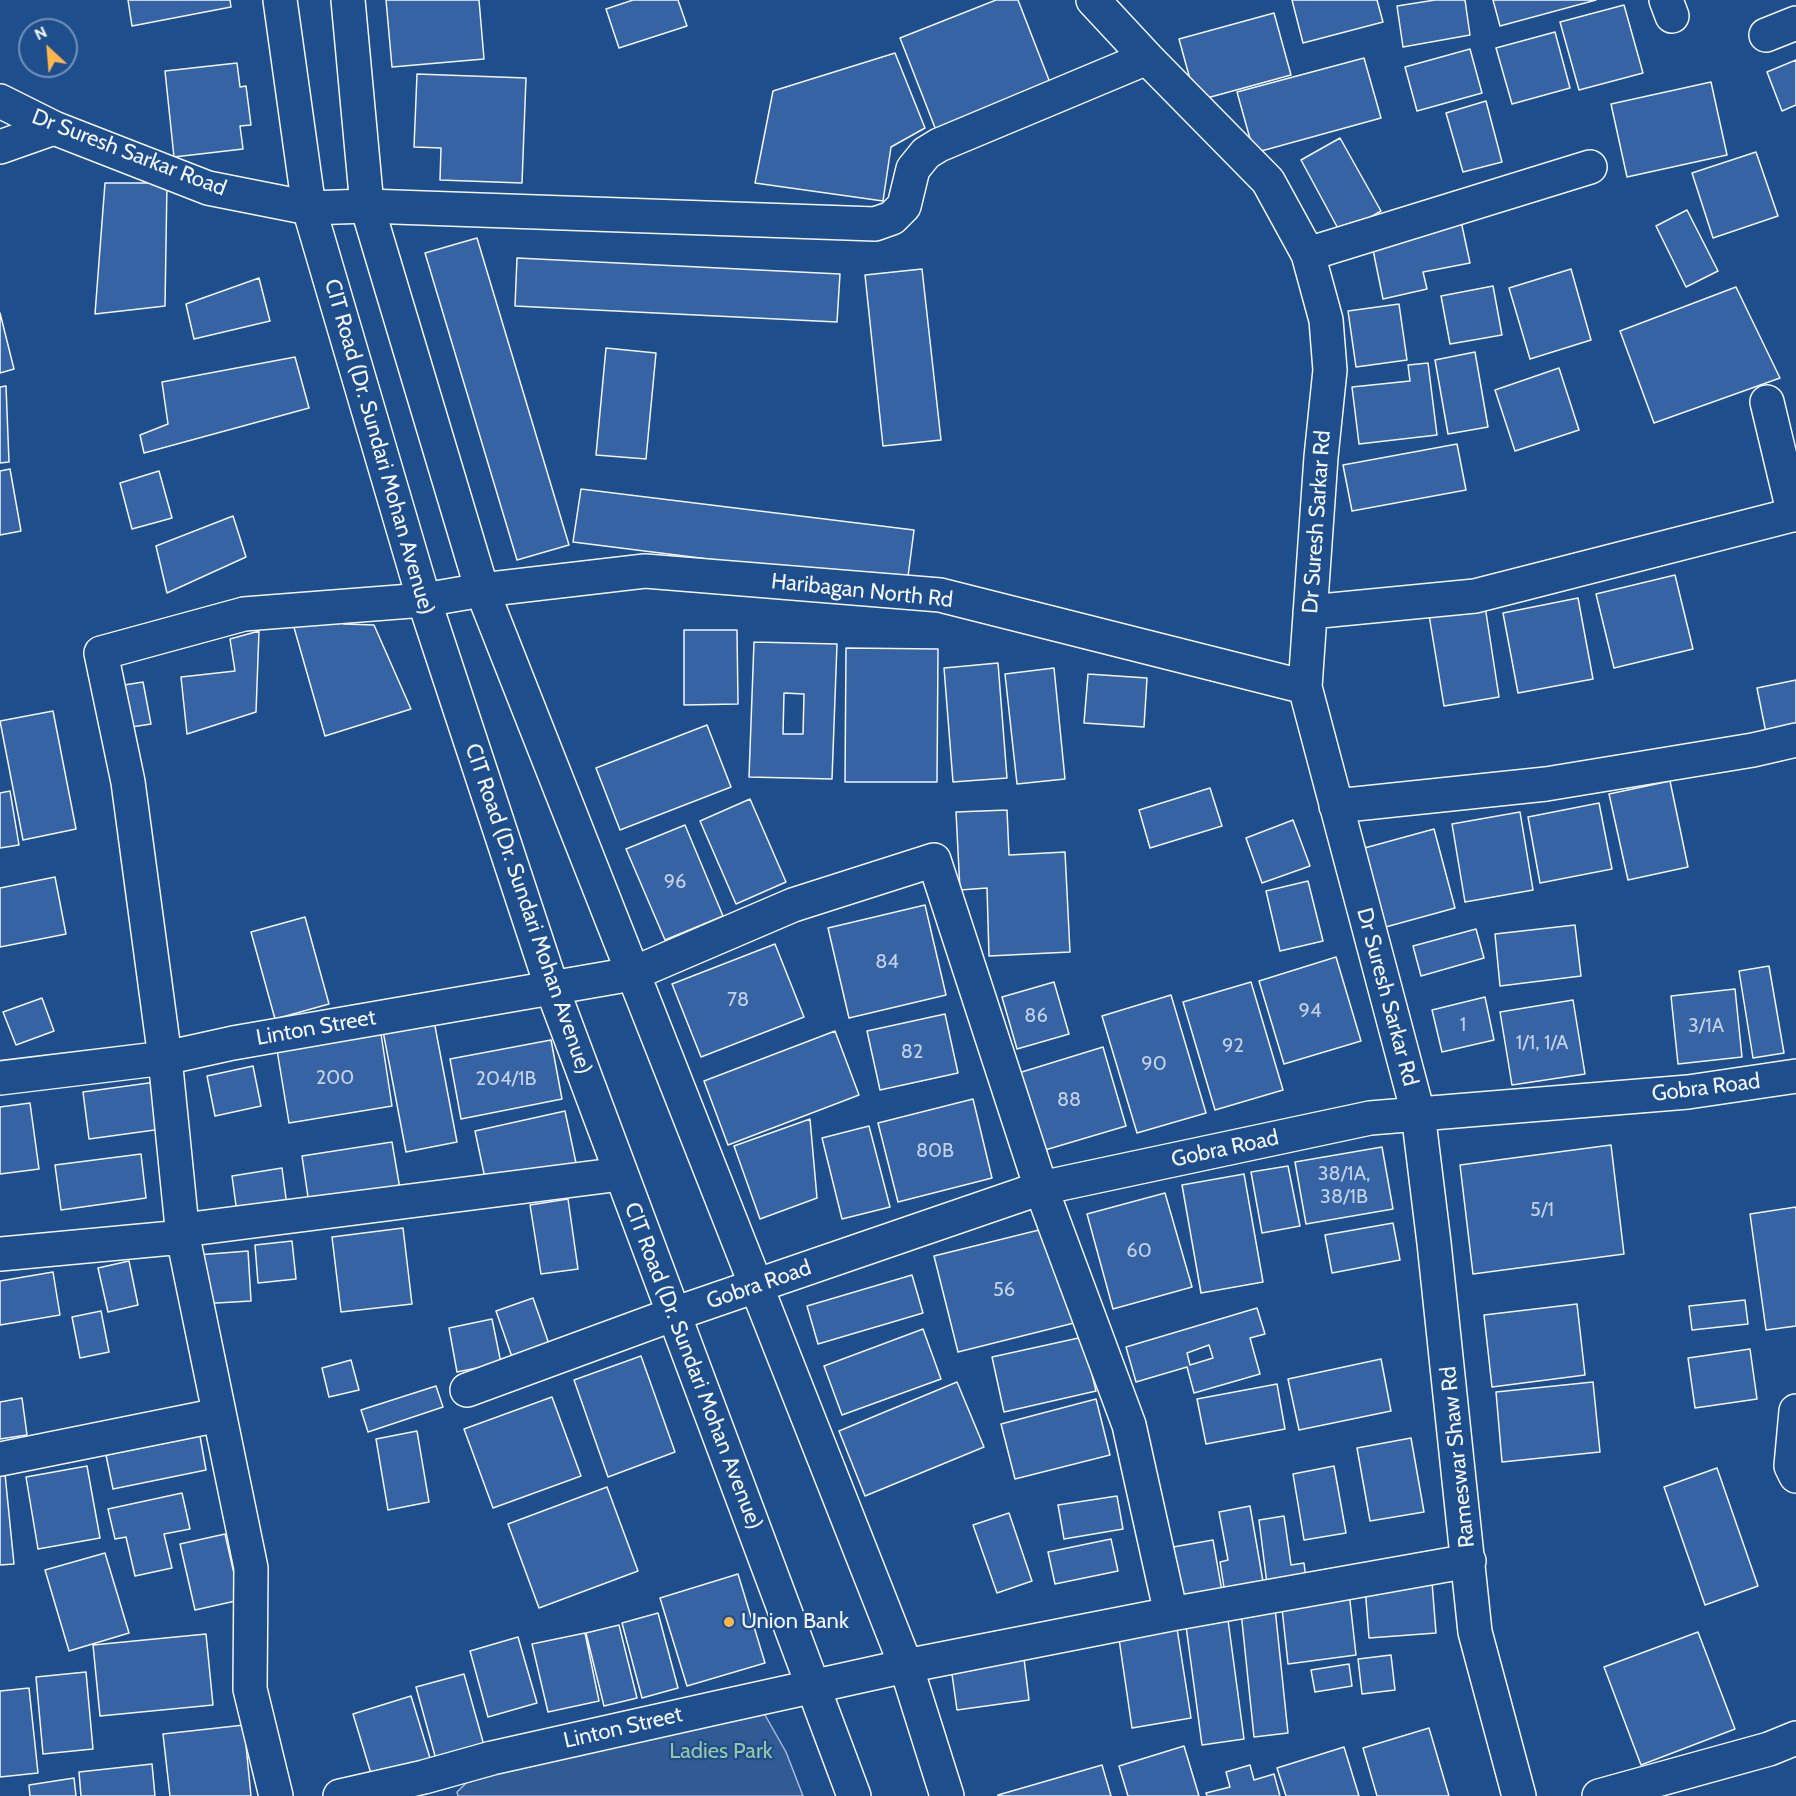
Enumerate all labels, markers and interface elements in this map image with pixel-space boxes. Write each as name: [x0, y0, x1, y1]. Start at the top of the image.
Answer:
north arrow: [18, 18, 78, 78]
text: N: [32, 22, 50, 44]
street label: Dr Suresh Sarkar Road: [28, 104, 230, 202]
street label: CIT Road (Dr. Sundari Mohan Avenue): [318, 276, 440, 618]
street label: Dr Suresh Sarkar Rd: [1297, 430, 1337, 614]
street label: Haribagan North Rd: [770, 568, 954, 614]
street label: CIT Road (Dr. Sundari Mohan Avenue): [459, 740, 597, 1078]
house number: 96: [664, 870, 686, 894]
street label: Dr Suresh Sarkar Rd: [1351, 905, 1423, 1089]
house number: 84: [875, 950, 899, 974]
house number: 78: [727, 988, 749, 1012]
house number: 94: [1299, 999, 1321, 1023]
street label: Linton Street: [254, 1004, 378, 1052]
house number: 86: [1024, 1004, 1048, 1028]
house number: 1: [1460, 1013, 1466, 1037]
house number: 3/1A: [1688, 1014, 1724, 1038]
house number: 1/1, 1/A: [1516, 1031, 1568, 1055]
house number: 92: [1222, 1034, 1244, 1058]
house number: 82: [901, 1040, 923, 1064]
house number: 90: [1141, 1052, 1167, 1076]
house number: 200: [316, 1066, 354, 1090]
house number: 204/1B: [476, 1067, 536, 1091]
street label: Gobra Road: [1650, 1068, 1762, 1108]
house number: 88: [1057, 1088, 1081, 1112]
street label: Gobra Road: [1169, 1125, 1281, 1173]
house number: 80B: [916, 1139, 954, 1163]
house number: 38/1A, 38/1B: [1318, 1162, 1370, 1209]
house number: 5/1: [1530, 1198, 1554, 1222]
street label: CIT Road (Dr. Sundari Mohan Avenue): [618, 1199, 768, 1533]
house number: 60: [1126, 1239, 1152, 1263]
street label: Gobra Road: [703, 1255, 815, 1315]
house number: 56: [993, 1278, 1015, 1302]
street label: Rameswar Shaw Rd: [1435, 1365, 1481, 1549]
place label: Union Bank: [741, 1609, 849, 1635]
marker: Union Bank: [722, 1615, 736, 1629]
street label: Linton Street: [561, 1702, 685, 1754]
park label: Ladies Park: [669, 1739, 773, 1765]

